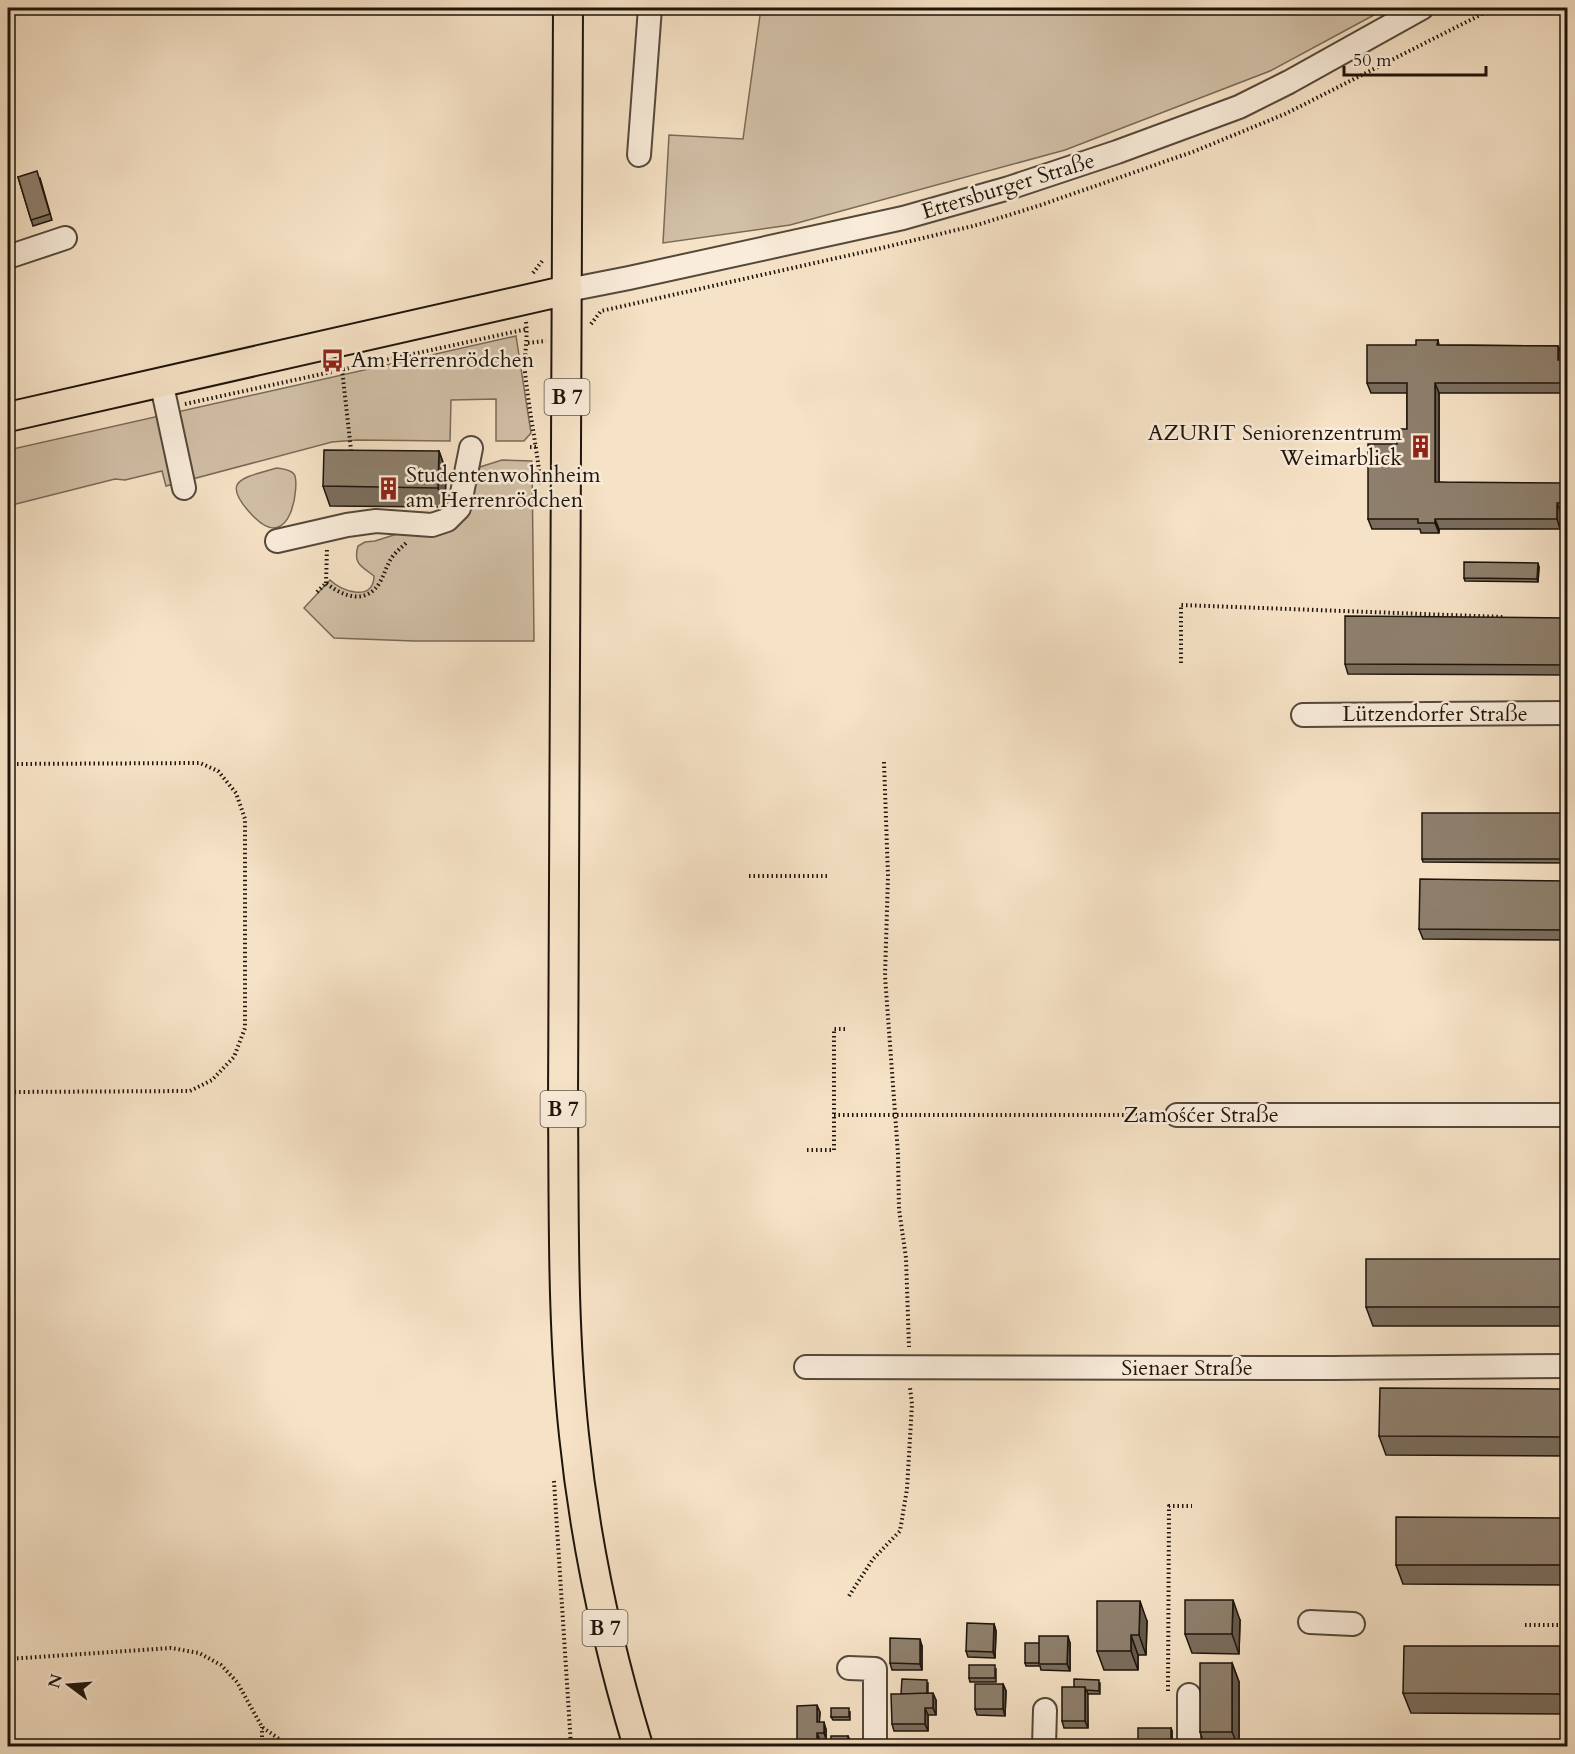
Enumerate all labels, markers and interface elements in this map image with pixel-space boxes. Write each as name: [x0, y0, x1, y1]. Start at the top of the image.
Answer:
scale bar: [1344, 39, 1486, 77]
text: 50 m: [1353, 48, 1392, 73]
street label: Ettersburger Straße: [918, 145, 1098, 227]
place label: Am Herrenrödchen: [351, 345, 535, 375]
bus stop icon: Am Herrenrödchen: [320, 347, 346, 373]
road number: B 7: [544, 379, 590, 415]
place label: AZURIT Seniorenzentrum Weimarblick: [1148, 418, 1402, 473]
building icon: AZURIT Seniorenzentrum Weimarblick: [1407, 433, 1433, 459]
place label: Studentenwohnheim am Herrenrödchen: [406, 460, 601, 515]
building icon: Studentenwohnheim am Herrenrödchen: [375, 475, 401, 501]
street label: Lützendorfer Straße: [1342, 699, 1528, 729]
road number: B 7: [540, 1091, 586, 1127]
street label: Zamośćer Straße: [1123, 1100, 1279, 1130]
street label: Sienaer Straße: [1121, 1353, 1253, 1383]
road number: B 7: [582, 1610, 628, 1646]
north arrow: [39, 1655, 99, 1715]
text: N: [43, 1671, 68, 1691]

